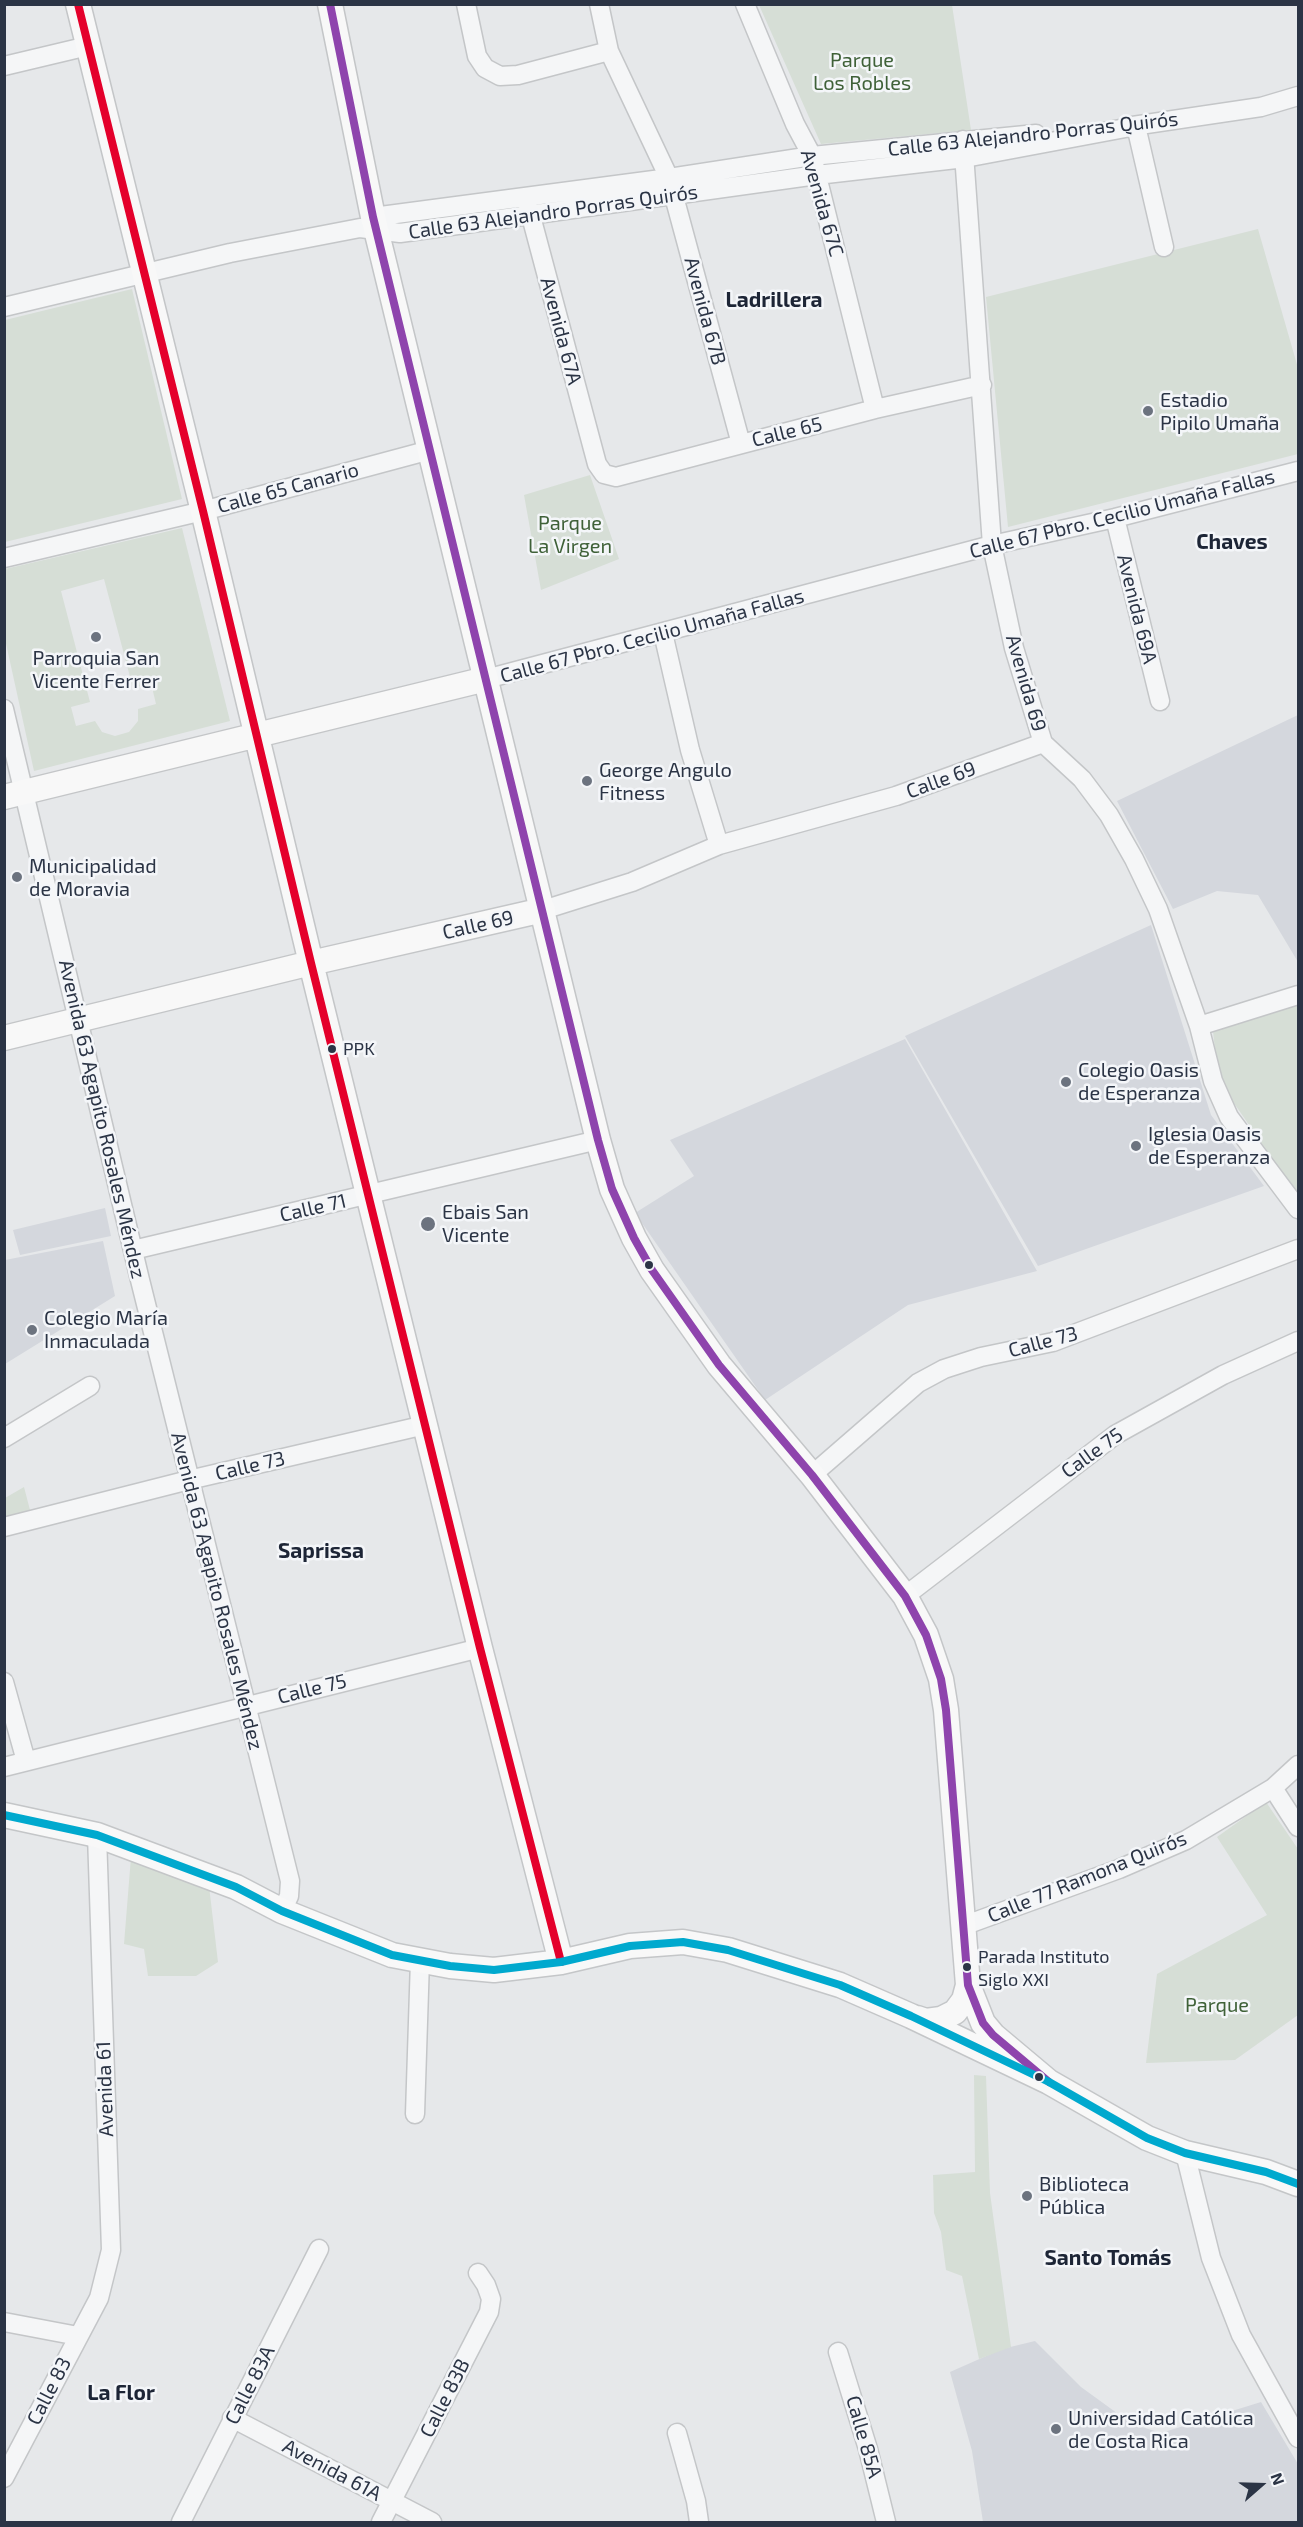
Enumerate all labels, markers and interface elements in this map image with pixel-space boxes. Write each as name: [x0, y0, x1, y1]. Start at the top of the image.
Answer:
park label: Parque Los Robles: [813, 48, 911, 95]
street label: Calle 63 Alejandro Porras Quirós: [887, 107, 1179, 161]
street label: Avenida 67C: [795, 147, 849, 259]
street label: Calle 63 Alejandro Porras Quirós: [407, 180, 699, 244]
street label: Avenida 67B: [679, 254, 731, 368]
street label: Avenida 67A: [535, 275, 587, 387]
district label: Ladrillera: [725, 287, 823, 313]
place label: Estadio Pipilo Umaña: [1160, 388, 1279, 435]
marker: Estadio Pipilo Umaña: [1141, 404, 1155, 418]
street label: Calle 65: [749, 412, 825, 452]
street label: Calle 65 Canario: [215, 458, 361, 518]
street label: Calle 67 Pbro. Cecilio Umaña Fallas: [967, 464, 1277, 564]
park label: Parque La Virgen: [528, 511, 612, 558]
district label: Chaves: [1196, 529, 1268, 555]
street label: Avenida 69A: [1112, 552, 1162, 666]
street label: Calle 67 Pbro. Cecilio Umaña Fallas: [497, 584, 807, 688]
marker: Parroquia San Vicente Ferrer: [89, 630, 103, 644]
street label: Avenida 69: [1001, 632, 1051, 734]
place label: Parroquia San Vicente Ferrer: [32, 646, 160, 693]
street label: Calle 69: [903, 756, 979, 804]
place label: George Angulo Fitness: [599, 758, 732, 805]
marker: George Angulo Fitness: [580, 774, 594, 788]
place label: Municipalidad de Moravia: [29, 854, 157, 901]
marker: Municipalidad de Moravia: [10, 870, 24, 884]
street label: Calle 69: [440, 905, 516, 945]
street label: Avenida 63 Agapito Rosales Méndez: [54, 957, 150, 1281]
place label: PPK: [343, 1038, 375, 1060]
marker: PPK: [326, 1043, 338, 1055]
place label: Colegio Oasis de Esperanza: [1078, 1058, 1200, 1105]
marker: Colegio Oasis de Esperanza: [1059, 1075, 1073, 1089]
place label: Iglesia Oasis de Esperanza: [1148, 1122, 1270, 1169]
marker: Iglesia Oasis de Esperanza: [1129, 1139, 1143, 1153]
street label: Calle 71: [277, 1189, 349, 1227]
place label: Ebais San Vicente: [442, 1200, 529, 1247]
marker: Ebais San Vicente: [419, 1215, 437, 1233]
unlabelled marker: [643, 1259, 655, 1271]
place label: Colegio María Inmaculada: [44, 1306, 168, 1353]
street label: Calle 73: [1006, 1321, 1080, 1363]
marker: Colegio María Inmaculada: [25, 1323, 39, 1337]
street label: Calle 75: [1056, 1423, 1128, 1483]
street label: Avenida 63 Agapito Rosales Méndez: [166, 1430, 268, 1752]
street label: Calle 73: [213, 1446, 287, 1486]
district label: Saprissa: [278, 1538, 364, 1564]
street label: Calle 75: [275, 1669, 349, 1709]
street label: Calle 77 Ramona Quirós: [984, 1826, 1190, 1928]
place label: Parada Instituto Siglo XXI: [978, 1946, 1110, 1988]
marker: Parada Instituto Siglo XXI: [961, 1961, 973, 1973]
park label: Parque: [1185, 1993, 1249, 2017]
street label: Avenida 61: [91, 2041, 119, 2137]
unlabelled marker: [1033, 2071, 1045, 2083]
place label: Biblioteca Pública: [1039, 2172, 1129, 2219]
marker: Biblioteca Pública: [1020, 2189, 1034, 2203]
district label: Santo Tomás: [1045, 2245, 1171, 2271]
street label: Calle 83A: [220, 2342, 280, 2428]
street label: Calle 83: [22, 2353, 76, 2429]
street label: Calle 83B: [415, 2355, 475, 2441]
district label: La Flor: [87, 2380, 155, 2406]
street label: Calle 85A: [841, 2393, 887, 2481]
place label: Universidad Católica de Costa Rica: [1068, 2406, 1254, 2453]
marker: Universidad Católica de Costa Rica: [1049, 2422, 1063, 2436]
street label: Avenida 61A: [278, 2434, 386, 2506]
north arrow: [1231, 2455, 1291, 2515]
text: N: [1267, 2470, 1289, 2487]

